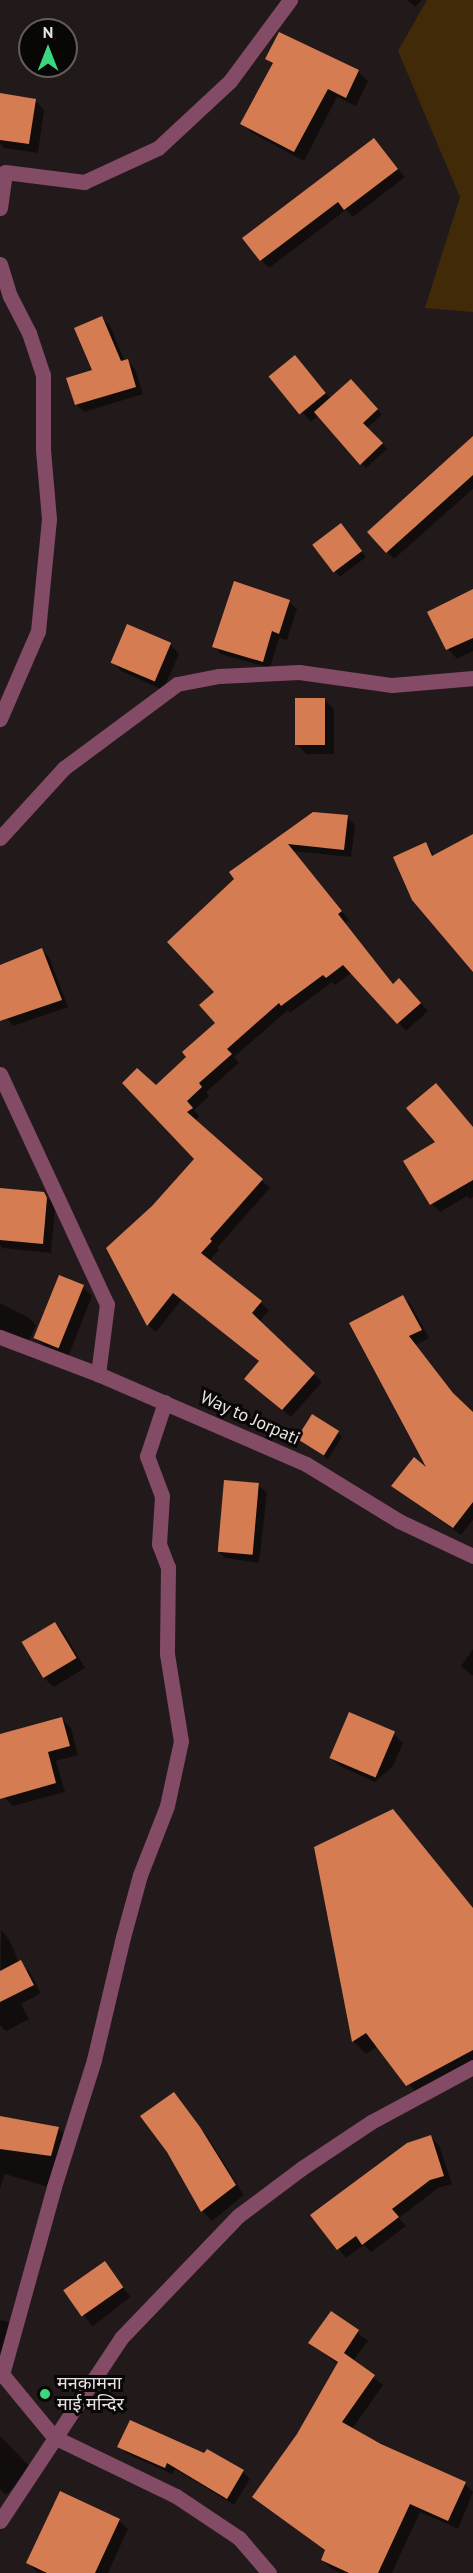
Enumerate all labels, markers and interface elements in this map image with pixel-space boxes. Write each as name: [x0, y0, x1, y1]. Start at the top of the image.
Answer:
north arrow: [18, 18, 78, 78]
text: N: [43, 22, 53, 42]
street label: Way to Jorpati: [197, 1386, 303, 1450]
place label: मनकामना माई मन्दिर: [57, 2373, 124, 2416]
marker: मनकामना माई मन्दिर: [38, 2387, 52, 2401]

